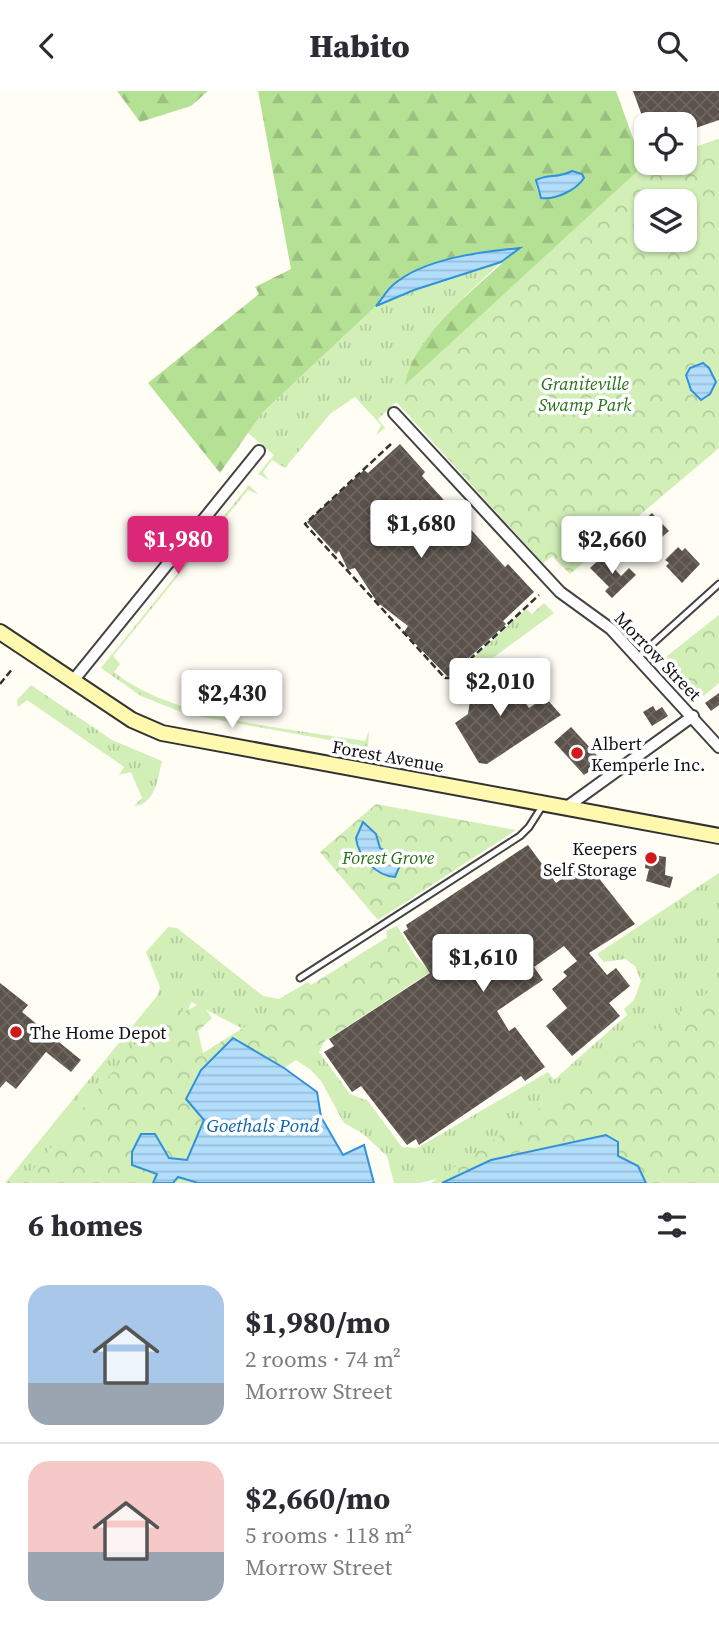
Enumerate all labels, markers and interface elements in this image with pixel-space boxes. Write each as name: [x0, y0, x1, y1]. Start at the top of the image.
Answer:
text: Habito: [309, 24, 410, 68]
icon: back: [28, 27, 66, 65]
icon: search: [653, 27, 691, 65]
map controls: [634, 112, 697, 252]
button: locate: [634, 112, 697, 175]
button: layers: [634, 189, 697, 252]
park label: Graniteville Swamp Park: [538, 371, 632, 417]
pin: $1,680: [364, 501, 478, 560]
text: $1,680: [386, 507, 456, 539]
pin: $1,980: [121, 517, 235, 576]
pin: $2,660: [555, 517, 669, 576]
text: $1,980: [143, 523, 213, 555]
text: $2,660: [577, 523, 647, 555]
street label: Morrow Street: [609, 606, 707, 706]
pin: $2,010: [443, 659, 557, 718]
text: $2,010: [465, 665, 535, 697]
pin: $2,430: [175, 671, 289, 730]
text: $2,430: [197, 677, 267, 709]
place label: Albert Kemperle Inc.: [591, 731, 705, 777]
street label: Forest Avenue: [330, 734, 446, 778]
marker: Albert Kemperle Inc.: [569, 745, 585, 761]
place label: Keepers Self Storage: [543, 836, 637, 882]
park label: Forest Grove: [341, 845, 435, 870]
marker: Keepers Self Storage: [643, 850, 659, 866]
pin: $1,610: [426, 935, 540, 994]
text: $1,610: [448, 941, 518, 973]
place label: The Home Depot: [30, 1020, 166, 1045]
marker: The Home Depot: [8, 1024, 24, 1040]
water label: Goethals Pond: [206, 1112, 320, 1138]
text: 6 homes: [28, 1205, 143, 1246]
icon: filters: [653, 1206, 691, 1244]
text: $1,980/mo: [245, 1302, 390, 1343]
icon: home: [84, 1313, 168, 1397]
text: 2 rooms · 74 m²: [245, 1343, 401, 1375]
text: Morrow Street: [245, 1375, 392, 1407]
text: $2,660/mo: [245, 1478, 390, 1519]
icon: home: [84, 1489, 168, 1573]
text: 5 rooms · 118 m²: [245, 1519, 412, 1551]
text: Morrow Street: [245, 1551, 392, 1583]

